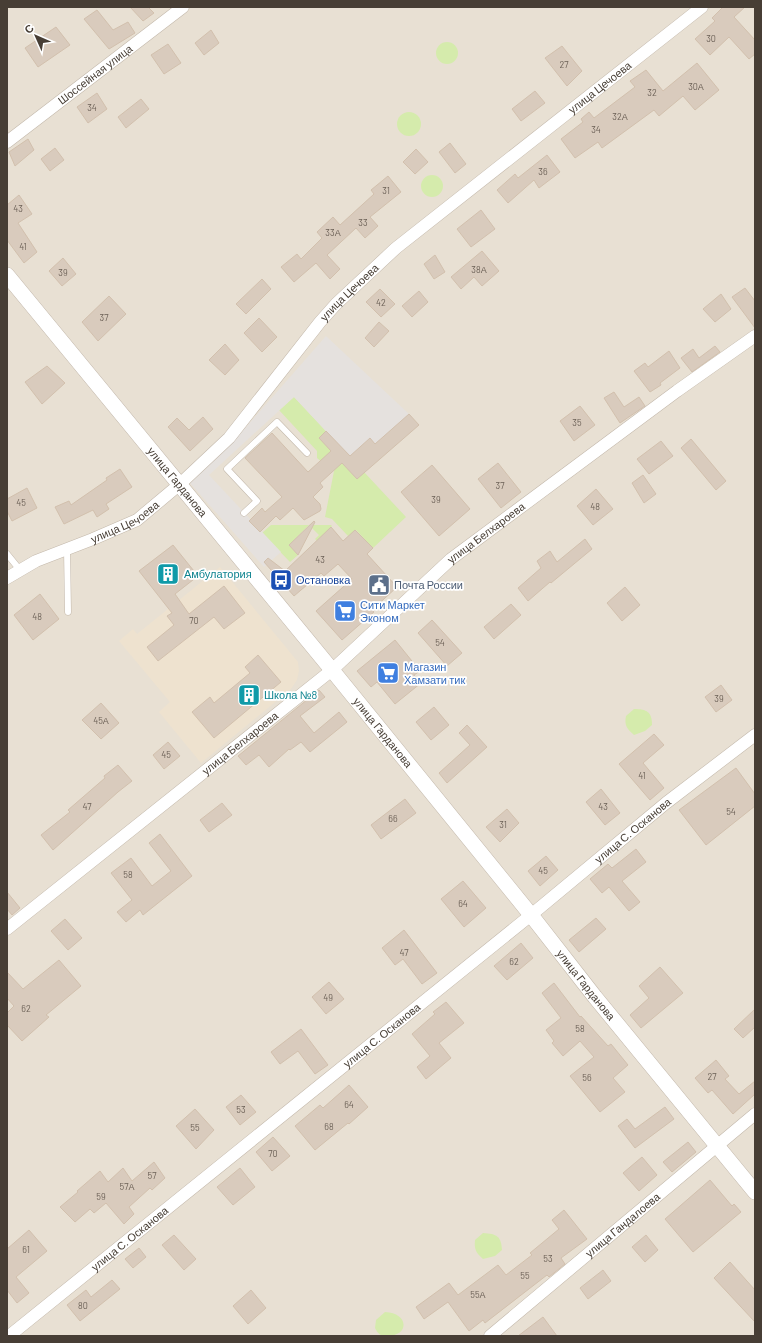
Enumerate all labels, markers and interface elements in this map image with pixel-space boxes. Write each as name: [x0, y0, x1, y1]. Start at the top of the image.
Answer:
north arrow: [16, 16, 56, 56]
text: С: [21, 21, 36, 36]
house number: 30: [706, 33, 716, 44]
street label: Шоссейная улица: [55, 41, 135, 107]
street label: улица Цечоева: [566, 58, 634, 116]
house number: 27: [559, 59, 569, 70]
house number: 30А: [688, 81, 704, 92]
house number: 32: [647, 87, 657, 98]
house number: 34: [87, 102, 97, 113]
house number: 32А: [612, 111, 628, 122]
house number: 34: [591, 124, 601, 135]
house number: 36: [538, 166, 548, 177]
house number: 31: [382, 185, 390, 196]
house number: 43: [13, 203, 23, 214]
house number: 33: [358, 217, 368, 228]
house number: 33А: [325, 227, 341, 238]
house number: 41: [19, 241, 27, 252]
street label: улица Цечоева: [317, 260, 381, 323]
house number: 38А: [471, 264, 487, 275]
house number: 39: [58, 267, 68, 278]
house number: 42: [376, 297, 386, 308]
house number: 37: [100, 312, 109, 323]
house number: 35: [572, 417, 582, 428]
street label: улица Гарданова: [145, 444, 211, 520]
house number: 37: [496, 480, 505, 491]
house number: 39: [431, 494, 441, 505]
house number: 45: [16, 497, 26, 508]
street label: улица Цечоева: [89, 497, 162, 545]
street label: улица Белхароева: [444, 499, 528, 566]
house number: 48: [590, 501, 600, 512]
house number: 43: [315, 554, 325, 565]
building icon: Амбулатория: [155, 561, 181, 587]
place label: Амбулатория: [184, 567, 252, 580]
bus stop icon: Остановка: [268, 567, 294, 593]
public building icon: Почта России: [366, 572, 392, 598]
place label: Остановка: [296, 573, 351, 586]
place label: Почта России: [394, 578, 463, 591]
supermarket icon: Сити Маркет Эконом: [332, 598, 358, 624]
place label: Сити Маркет Эконом: [360, 598, 425, 624]
house number: 48: [32, 611, 42, 622]
house number: 70: [189, 615, 199, 626]
house number: 54: [435, 637, 445, 648]
supermarket icon: Магазин Хамзати тик: [375, 660, 401, 686]
place label: Магазин Хамзати тик: [404, 660, 465, 686]
building icon: Школа №8: [236, 682, 262, 708]
place label: Школа №8: [264, 688, 317, 701]
house number: 39: [714, 693, 724, 704]
street label: улица Гарданова: [351, 695, 416, 770]
street label: улица Белхароева: [199, 708, 281, 777]
house number: 45А: [93, 715, 109, 726]
house number: 45: [161, 749, 171, 760]
house number: 41: [638, 770, 646, 781]
street label: улица С. Осканова: [592, 794, 674, 865]
house number: 47: [83, 801, 92, 812]
house number: 43: [598, 801, 608, 812]
house number: 54: [726, 806, 736, 817]
house number: 66: [388, 813, 398, 824]
house number: 31: [499, 819, 507, 830]
house number: 45: [538, 865, 548, 876]
house number: 58: [123, 869, 133, 880]
house number: 64: [458, 898, 468, 909]
house number: 47: [400, 947, 409, 958]
street label: улица Гарданова: [554, 947, 619, 1023]
house number: 62: [509, 956, 519, 967]
house number: 49: [323, 992, 333, 1003]
street label: улица С. Осканова: [340, 999, 423, 1070]
house number: 62: [21, 1003, 31, 1014]
house number: 58: [575, 1023, 585, 1034]
house number: 27: [707, 1071, 717, 1082]
house number: 56: [582, 1072, 592, 1083]
house number: 64: [344, 1099, 354, 1110]
house number: 53: [236, 1104, 246, 1115]
house number: 68: [324, 1121, 334, 1132]
house number: 55: [190, 1122, 200, 1133]
house number: 70: [268, 1148, 278, 1159]
house number: 57: [148, 1170, 157, 1181]
house number: 57А: [120, 1181, 134, 1192]
street label: улица Гандалоева: [582, 1189, 663, 1259]
house number: 59: [96, 1191, 106, 1202]
street label: улица С. Осканова: [88, 1203, 171, 1273]
house number: 61: [22, 1244, 30, 1255]
house number: 53: [543, 1253, 553, 1264]
house number: 55: [520, 1270, 530, 1281]
house number: 55А: [470, 1289, 486, 1300]
house number: 80: [78, 1300, 88, 1311]

